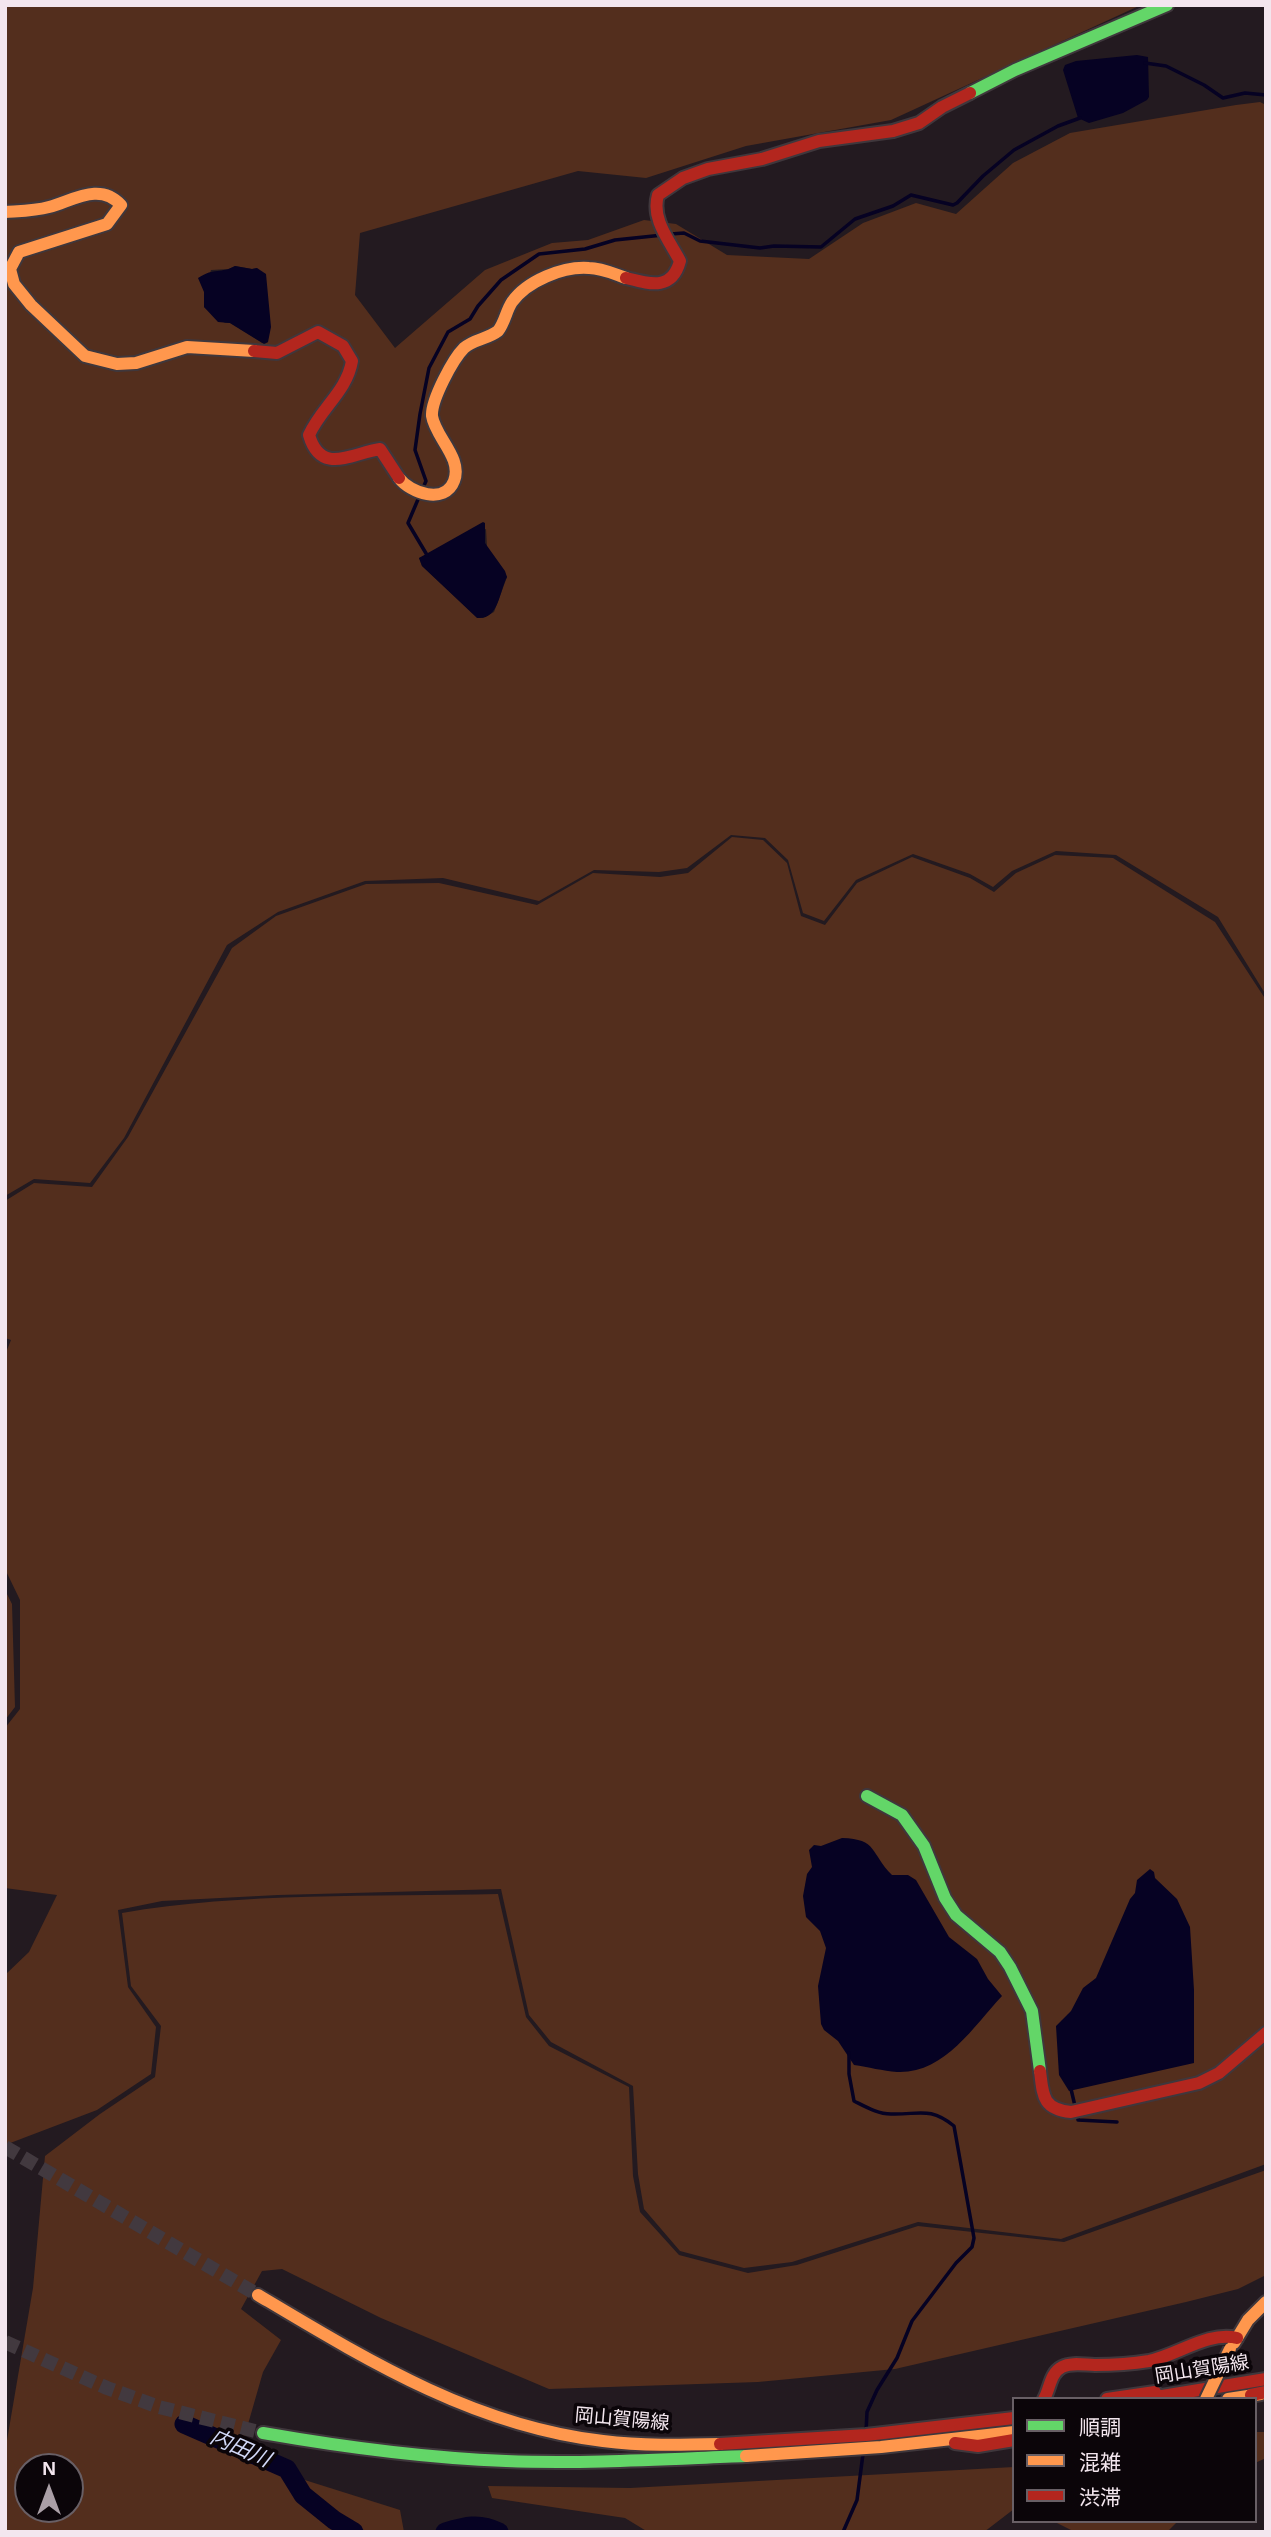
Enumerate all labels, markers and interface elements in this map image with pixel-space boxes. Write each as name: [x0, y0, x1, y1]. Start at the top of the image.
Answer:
street label: 岡山賀陽線: [1153, 2351, 1251, 2389]
legend: [1012, 2397, 1257, 2523]
street label: 岡山賀陽線: [574, 2405, 670, 2435]
text: 順調: [1079, 2416, 1121, 2439]
water label: 内田川: [206, 2425, 274, 2473]
text: 混雑: [1079, 2451, 1121, 2474]
north arrow: [14, 2453, 84, 2523]
text: N: [42, 2458, 56, 2479]
text: 渋滞: [1079, 2486, 1121, 2509]

